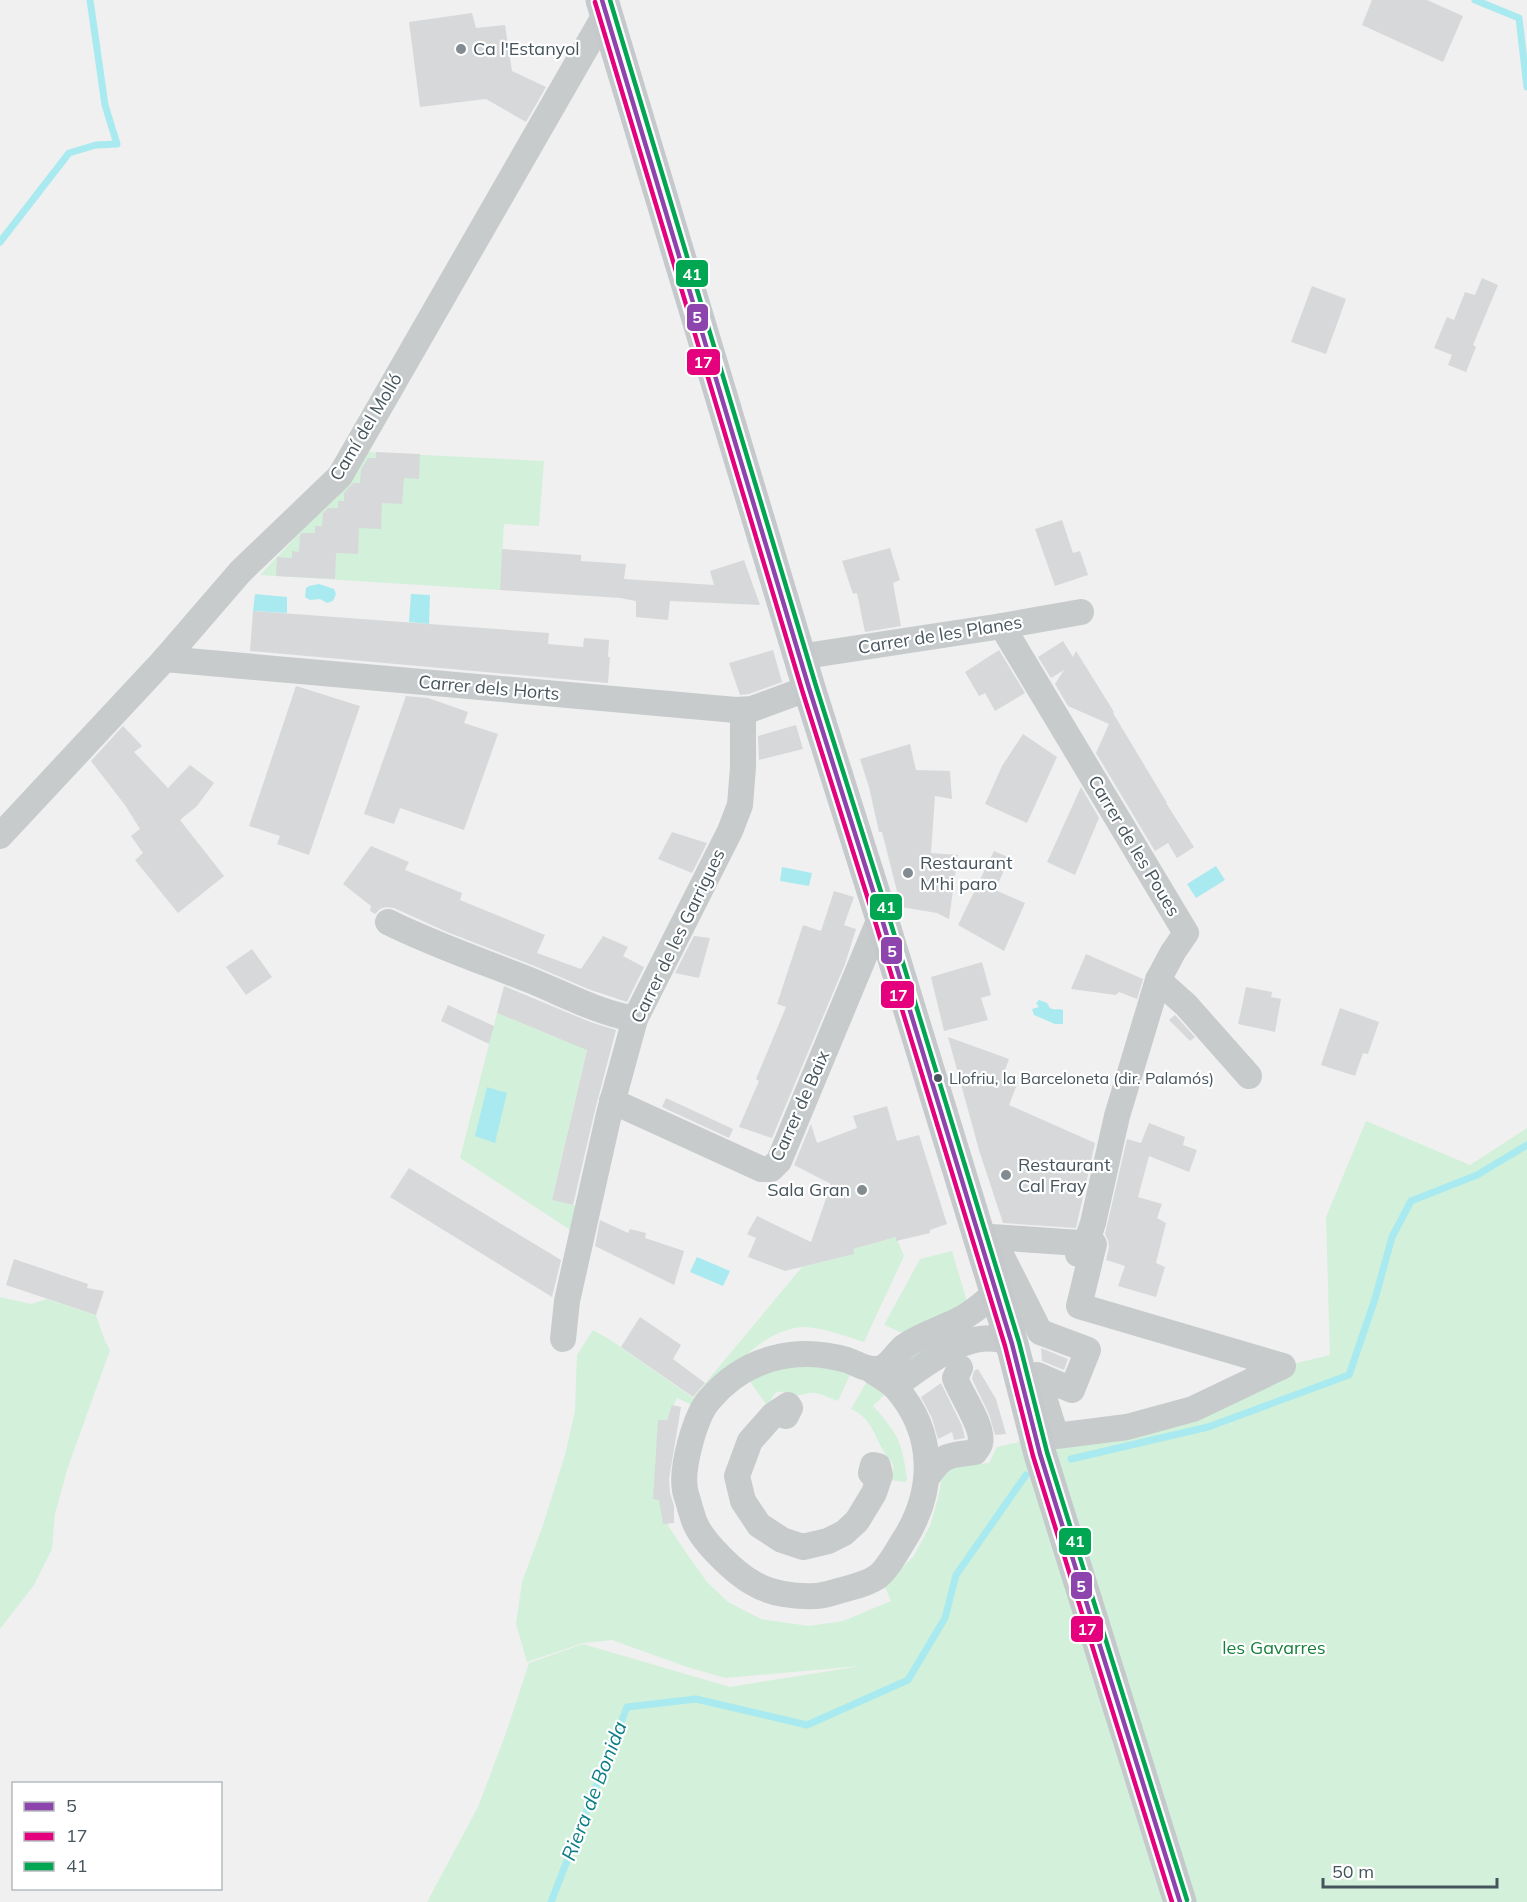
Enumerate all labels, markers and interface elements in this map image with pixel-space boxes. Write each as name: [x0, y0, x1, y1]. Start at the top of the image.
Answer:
place label: Ca l'Estanyol: [473, 37, 580, 60]
marker: Ca l'Estanyol: [454, 42, 468, 56]
line badge: 41: [675, 259, 709, 288]
text: 41: [682, 264, 702, 284]
line badge: 5: [686, 303, 709, 332]
text: 5: [692, 307, 702, 327]
line badge: 17: [686, 348, 721, 376]
text: 17: [693, 352, 713, 372]
street label: Camí del Molló: [324, 369, 407, 485]
street label: Carrer de les Planes: [856, 610, 1024, 659]
street label: Carrer dels Horts: [418, 670, 561, 705]
street label: Carrer de les Poues: [1083, 771, 1186, 921]
street label: Carrer de les Garrigues: [625, 845, 730, 1027]
place label: Restaurant M'hi paro: [920, 851, 1012, 895]
marker: Restaurant M'hi paro: [901, 866, 915, 880]
line badge: 41: [869, 893, 903, 921]
text: 41: [876, 897, 896, 917]
line badge: 5: [880, 936, 903, 965]
text: 5: [887, 941, 897, 961]
line badge: 17: [880, 980, 915, 1009]
text: 17: [888, 985, 908, 1005]
street label: Carrer de Baix: [765, 1046, 834, 1165]
place label: Llofriu, la Barceloneta (dir. Palamós): [949, 1068, 1214, 1088]
marker: Llofriu, la Barceloneta (dir. Palamós): [932, 1072, 944, 1084]
place label: Restaurant Cal Fray: [1018, 1153, 1110, 1197]
marker: Restaurant Cal Fray: [999, 1168, 1013, 1182]
place label: Sala Gran: [767, 1178, 850, 1201]
marker: Sala Gran: [855, 1183, 869, 1197]
line badge: 41: [1058, 1527, 1092, 1556]
text: 41: [1065, 1531, 1085, 1551]
line badge: 5: [1070, 1571, 1093, 1600]
text: 5: [1076, 1576, 1086, 1596]
line badge: 17: [1070, 1615, 1104, 1643]
text: 17: [1077, 1619, 1097, 1639]
park label: les Gavarres: [1222, 1636, 1326, 1659]
water label: Riera de Bonida: [555, 1718, 632, 1864]
legend: [12, 1782, 222, 1890]
text: 5: [66, 1794, 77, 1817]
text: 17: [66, 1824, 88, 1847]
scale bar: [1323, 1851, 1497, 1889]
text: 41: [66, 1854, 88, 1877]
text: 50 m: [1332, 1860, 1374, 1883]

